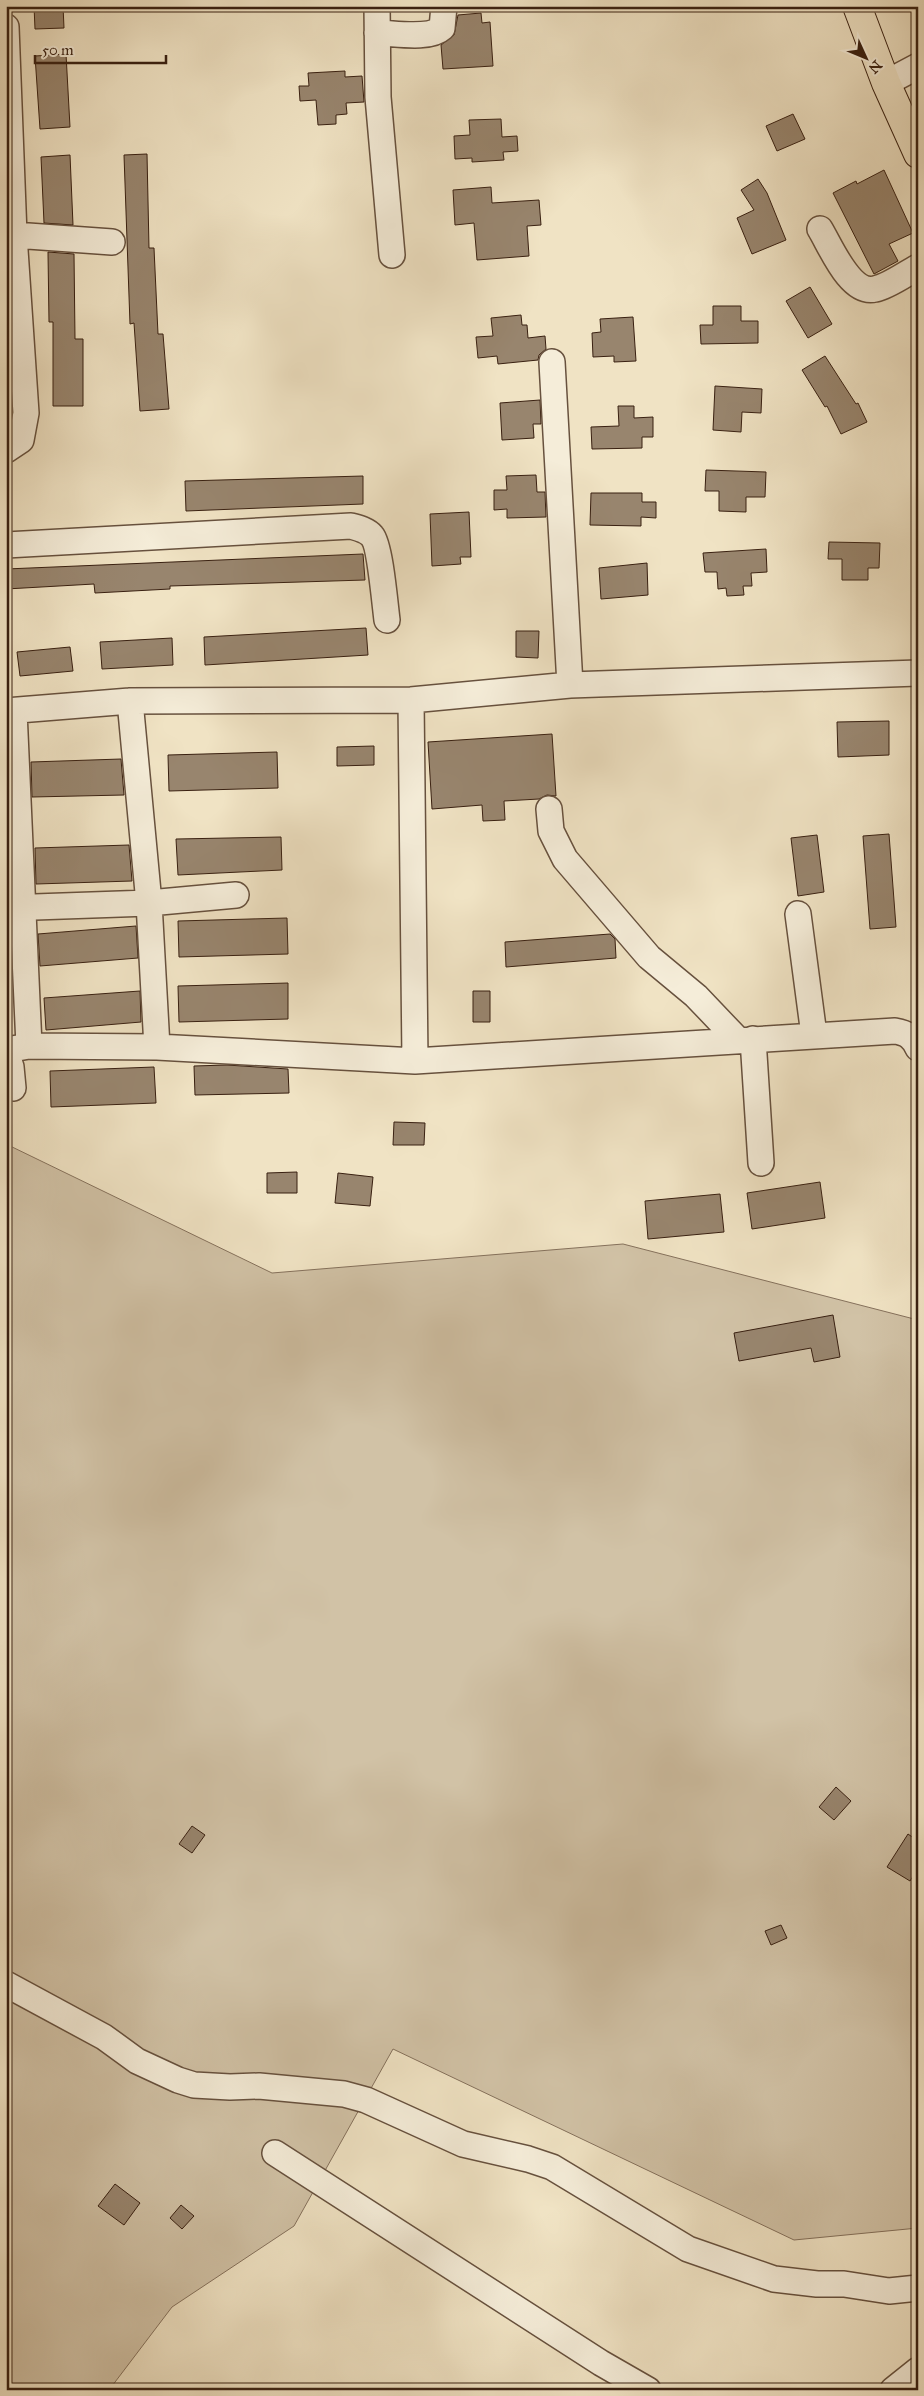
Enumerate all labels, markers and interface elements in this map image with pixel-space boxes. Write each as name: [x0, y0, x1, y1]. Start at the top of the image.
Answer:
scale bar: [35, 32, 166, 64]
north arrow: [842, 32, 892, 82]
text: 50 m: [42, 41, 74, 59]
text: N: [865, 57, 885, 77]

